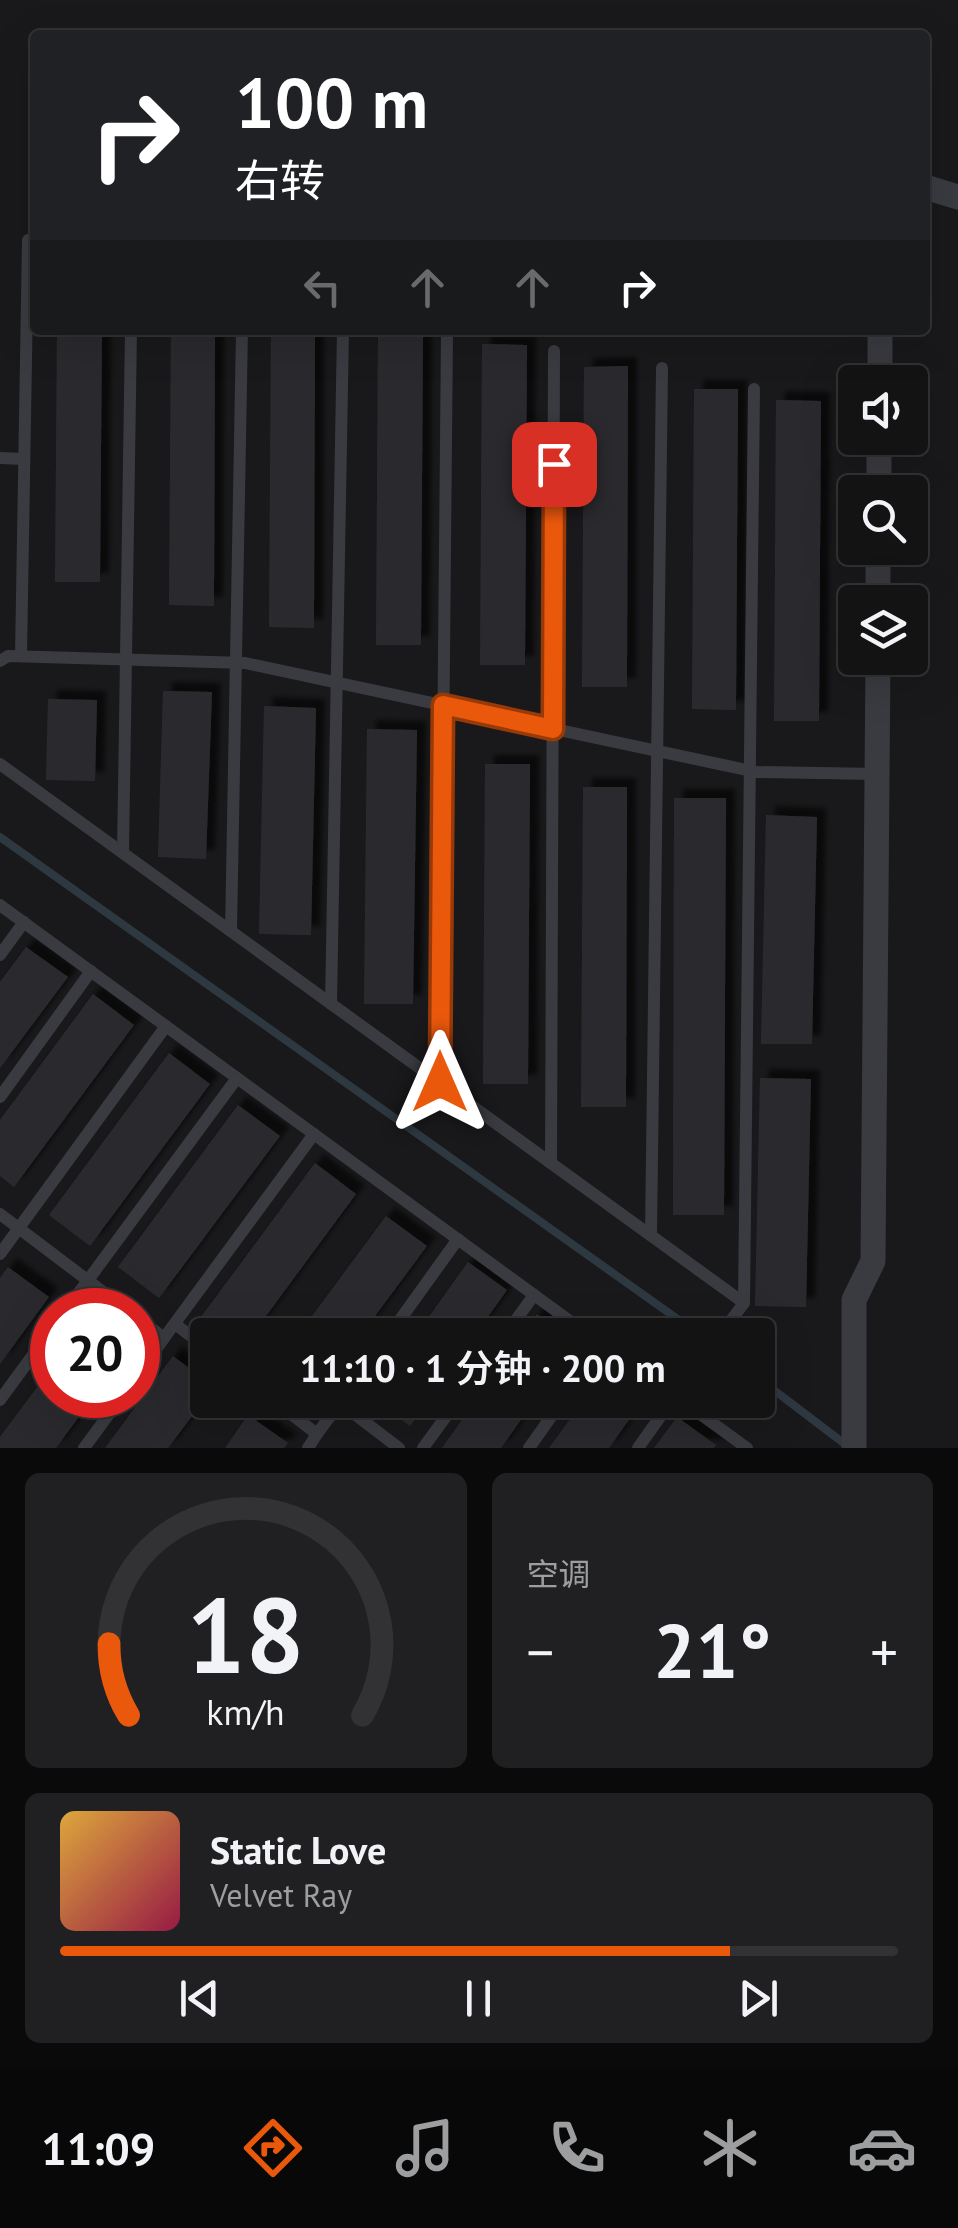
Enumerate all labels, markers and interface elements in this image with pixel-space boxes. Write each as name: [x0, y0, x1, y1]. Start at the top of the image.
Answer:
text: 100 m: [235, 57, 428, 147]
icon: right: [70, 70, 200, 200]
text: 右转: [235, 151, 325, 209]
icon: left: [295, 260, 350, 315]
icon: ahead: [400, 260, 455, 315]
icon: ahead: [505, 260, 560, 315]
icon: right: [610, 260, 665, 315]
map controls: [838, 365, 928, 675]
button: sound: [838, 365, 928, 455]
pin: [512, 422, 597, 507]
icon: arrive: [527, 437, 582, 492]
button: search: [838, 475, 928, 565]
button: layers: [838, 585, 928, 675]
position arrow: [388, 1030, 492, 1134]
speed limit sign: 20: [30, 1288, 160, 1418]
text: 11:10 · 1 分钟 · 200 m: [299, 1343, 666, 1392]
text: 空调: [527, 1553, 591, 1595]
text: 18: [187, 1567, 305, 1702]
text: 21°: [653, 1602, 771, 1699]
text: −: [527, 1616, 554, 1687]
text: +: [870, 1616, 898, 1687]
text: km/h: [207, 1689, 285, 1735]
text: Static Love: [210, 1825, 386, 1874]
text: Velvet Ray: [210, 1874, 352, 1916]
icon: previous: [172, 1971, 227, 2026]
icon: pause: [451, 1971, 506, 2026]
icon: next: [731, 1971, 786, 2026]
icon: directions: [238, 2113, 308, 2183]
icon: music: [390, 2113, 460, 2183]
icon: phone: [542, 2113, 612, 2183]
icon: climate: [695, 2113, 765, 2183]
icon: car: [847, 2113, 917, 2183]
text: 11:09: [41, 2119, 155, 2177]

